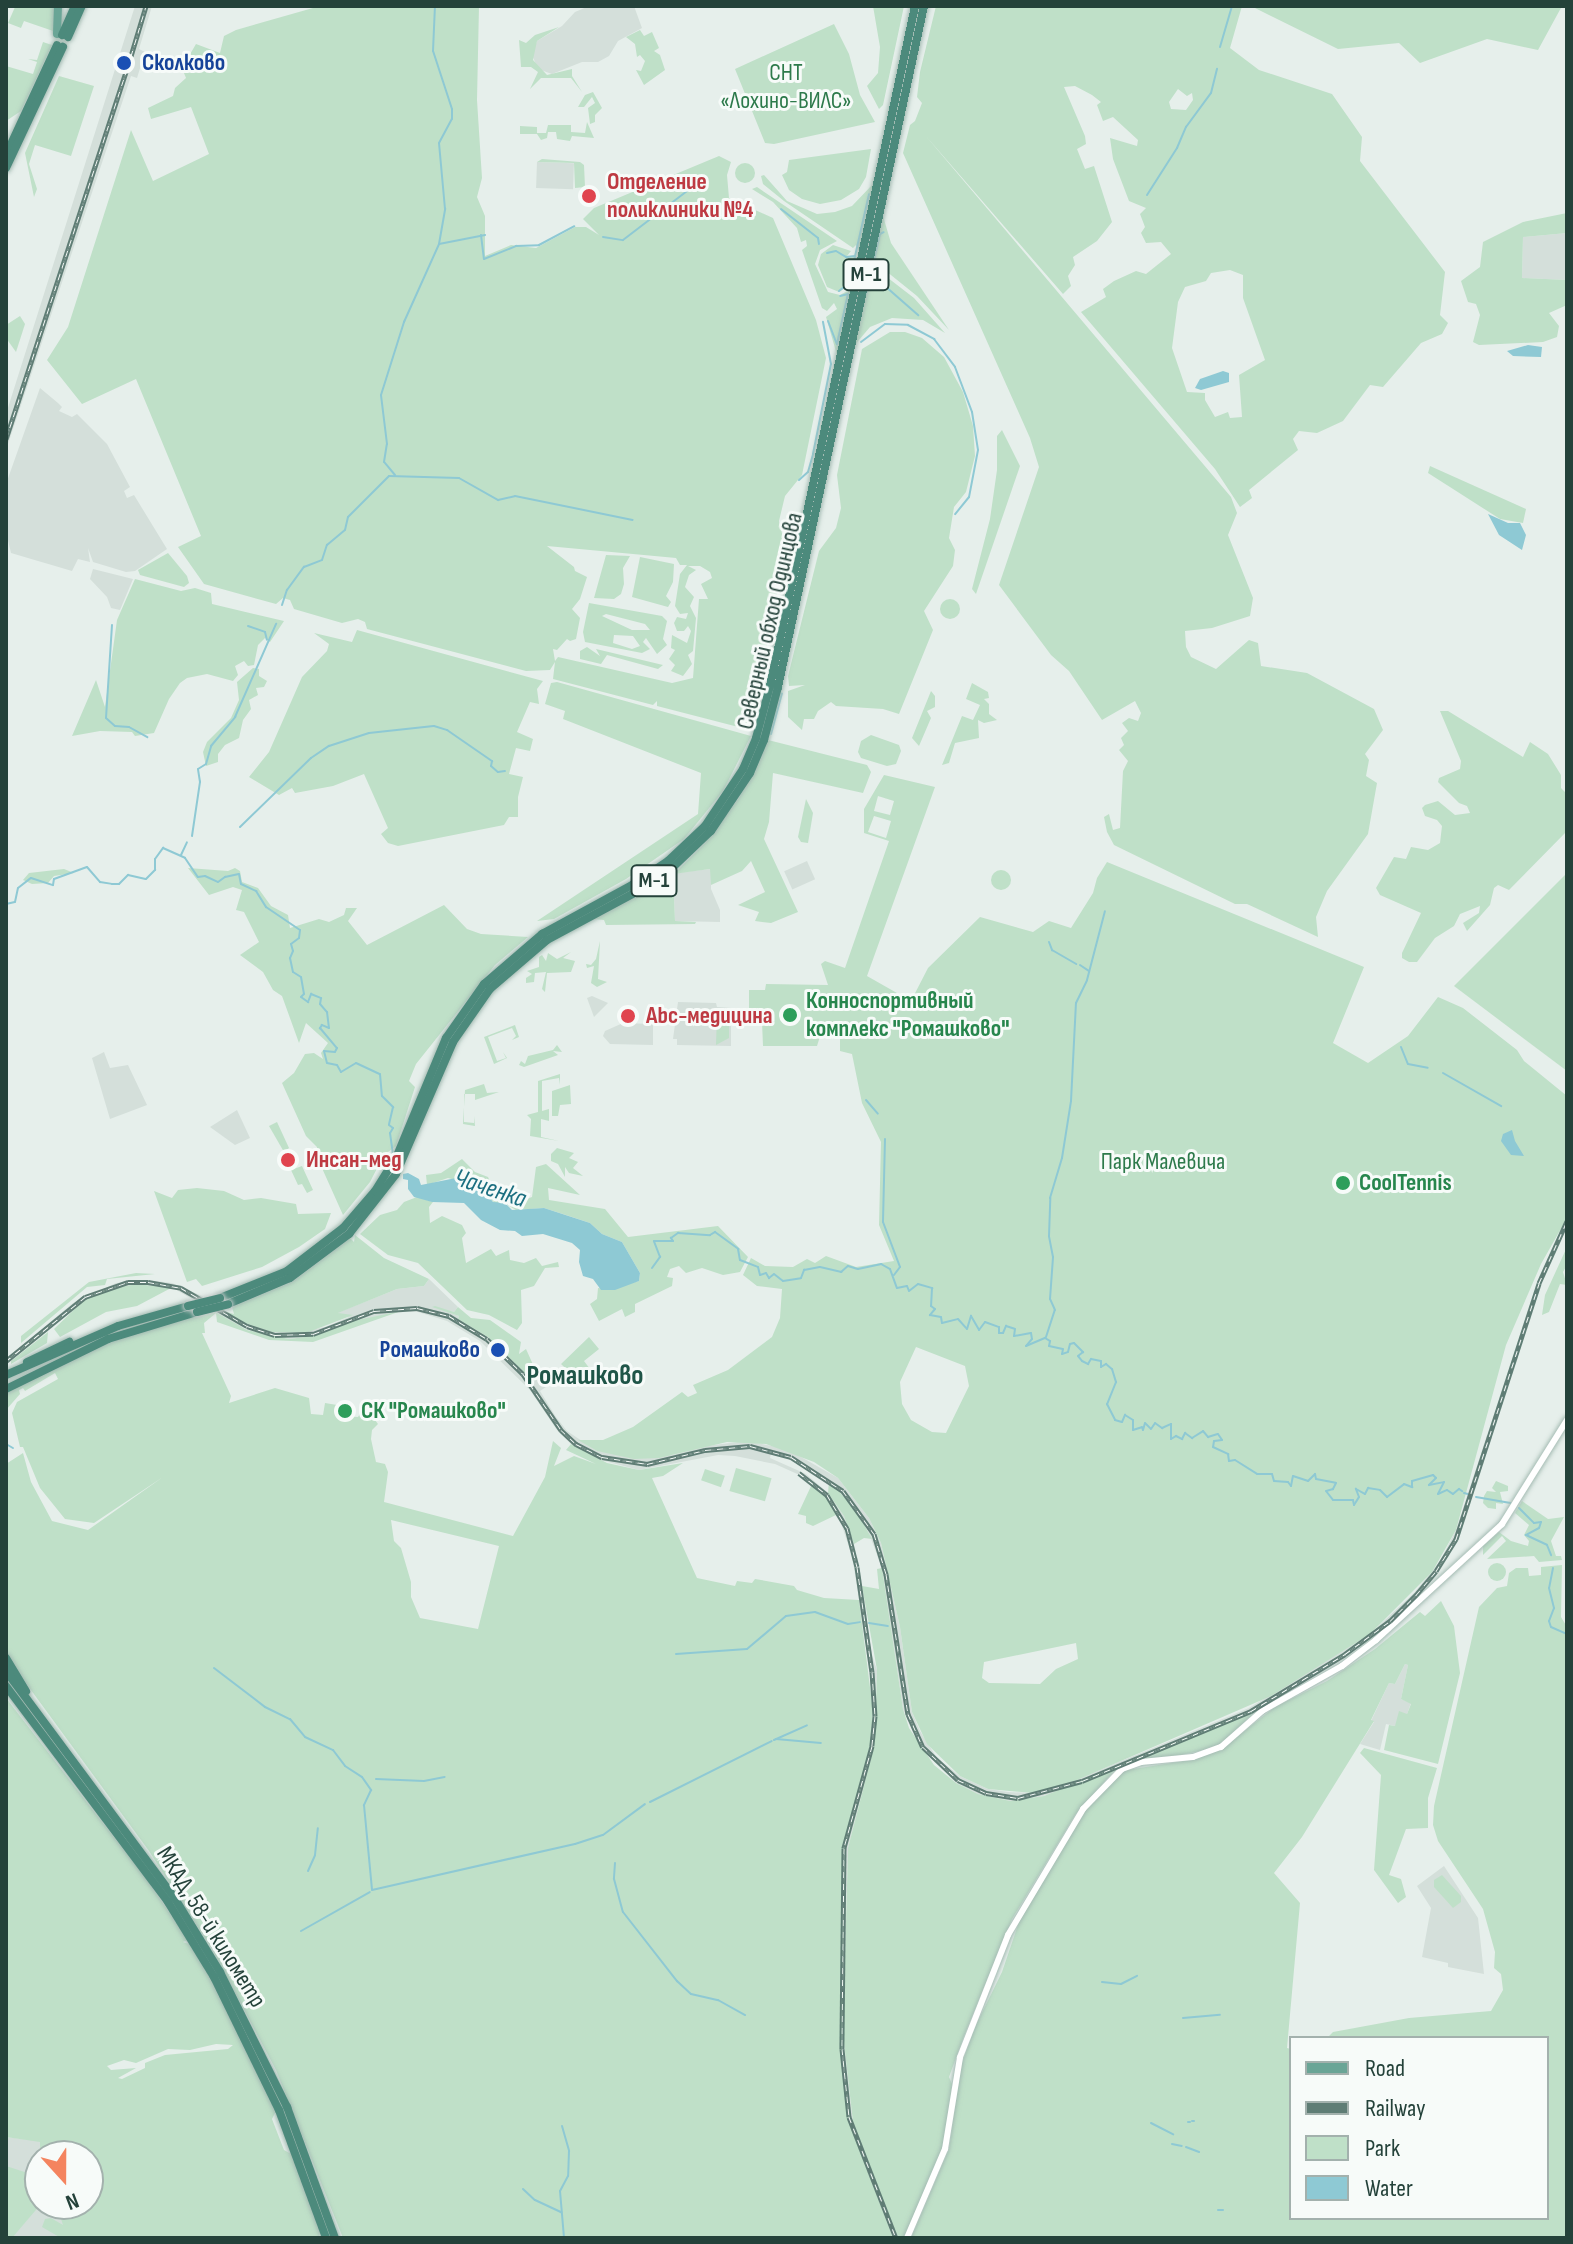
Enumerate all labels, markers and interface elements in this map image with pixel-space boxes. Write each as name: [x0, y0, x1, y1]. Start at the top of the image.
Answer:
place label: Сколково: [142, 49, 225, 77]
marker: Сколково: [113, 52, 135, 74]
park label: СНТ «Лохино-ВИЛС»: [720, 59, 852, 115]
place label: Отделение поликлиники №4: [607, 168, 753, 224]
marker: Отделение поликлиники №4: [578, 185, 600, 207]
road number: М-1: [842, 257, 890, 293]
street label: Северный обход Одинцова: [731, 510, 809, 732]
road number: М-1: [630, 863, 678, 899]
place label: Конноспортивный комплекс "Ромашково": [806, 987, 1010, 1043]
place label: Abc-медицина: [646, 1002, 773, 1030]
marker: Abc-медицина: [617, 1005, 639, 1027]
marker: Конноспортивный комплекс "Ромашково": [781, 1006, 799, 1024]
place label: Инсан-мед: [306, 1146, 402, 1174]
park label: Парк Малевича: [1101, 1148, 1225, 1176]
marker: Инсан-мед: [277, 1149, 299, 1171]
water label: Чаченка: [450, 1163, 530, 1215]
place label: CoolTennis: [1359, 1169, 1452, 1197]
marker: CoolTennis: [1334, 1174, 1352, 1192]
place label: Ромашково: [380, 1336, 480, 1364]
marker: Ромашково: [487, 1339, 509, 1361]
district label: Ромашково: [526, 1359, 644, 1393]
place label: СК "Ромашково": [361, 1397, 506, 1425]
marker: СК "Ромашково": [336, 1402, 354, 1420]
street label: МКАД, 58-й километр: [150, 1841, 272, 2013]
legend: [1289, 2036, 1549, 2220]
text: Road: [1365, 2054, 1405, 2083]
text: Railway: [1365, 2094, 1425, 2123]
text: Park: [1365, 2134, 1400, 2163]
north arrow: [24, 2140, 104, 2220]
text: Water: [1365, 2174, 1413, 2203]
text: N: [62, 2186, 82, 2216]

